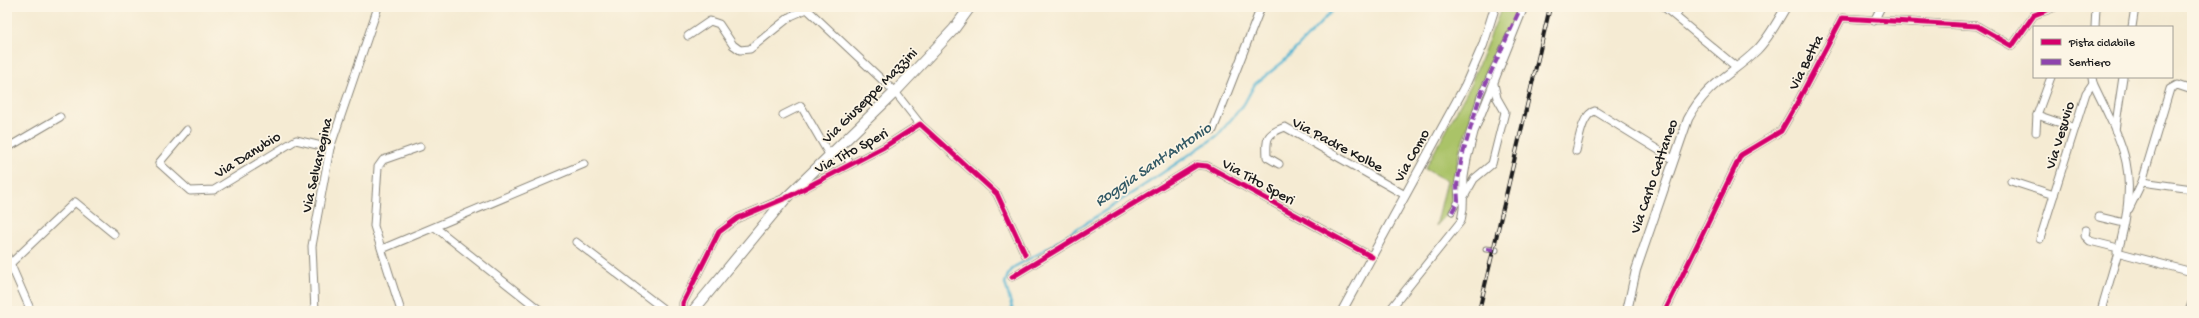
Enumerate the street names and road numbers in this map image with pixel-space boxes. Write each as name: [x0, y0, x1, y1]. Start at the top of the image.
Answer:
street label: Via Betta: [1785, 32, 1829, 94]
street label: Via Giuseppe Mazzini: [818, 45, 922, 149]
street label: Via Vesuvio: [2042, 99, 2080, 173]
street label: Via Padre Kolbe: [1288, 114, 1386, 177]
street label: Via Selvaregina: [298, 116, 338, 216]
street label: Via Carlo Cattaneo: [1627, 117, 1683, 237]
street label: Via Tito Speri: [811, 125, 892, 179]
street label: Via Como: [1390, 126, 1435, 186]
street label: Via Danubio: [211, 128, 285, 184]
street label: Via Tito Speri: [1218, 155, 1298, 210]

